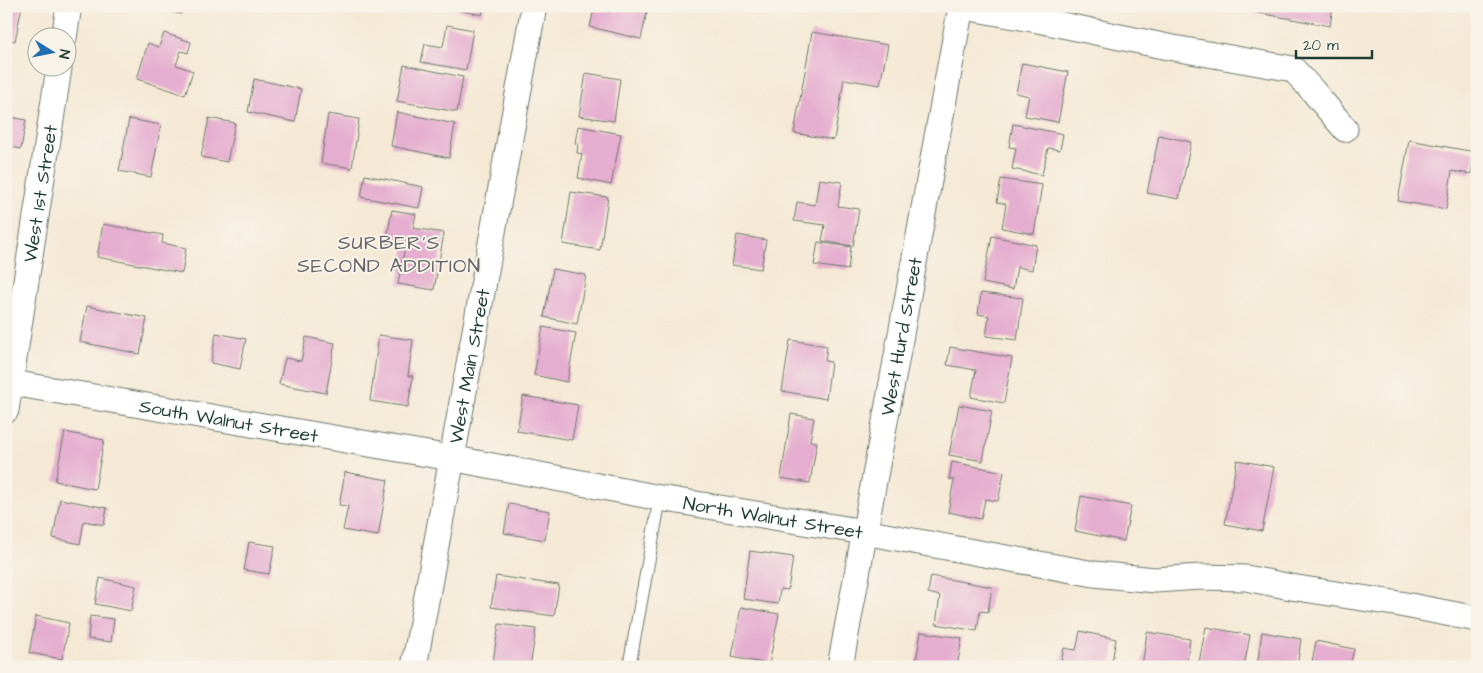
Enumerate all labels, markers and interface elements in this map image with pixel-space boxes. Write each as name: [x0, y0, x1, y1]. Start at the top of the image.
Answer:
north arrow: [28, 28, 78, 78]
scale bar: [1296, 28, 1372, 60]
text: 20 m: [1303, 35, 1339, 56]
text: N: [53, 48, 74, 60]
street label: West 1st Street: [17, 123, 65, 265]
district label: SURBER'S SECOND ADDITION: [297, 229, 481, 280]
street label: West Hurd Street: [874, 255, 930, 418]
street label: West Main Street: [443, 286, 497, 446]
street label: South Walnut Street: [137, 393, 320, 450]
street label: North Walnut Street: [681, 490, 865, 547]

